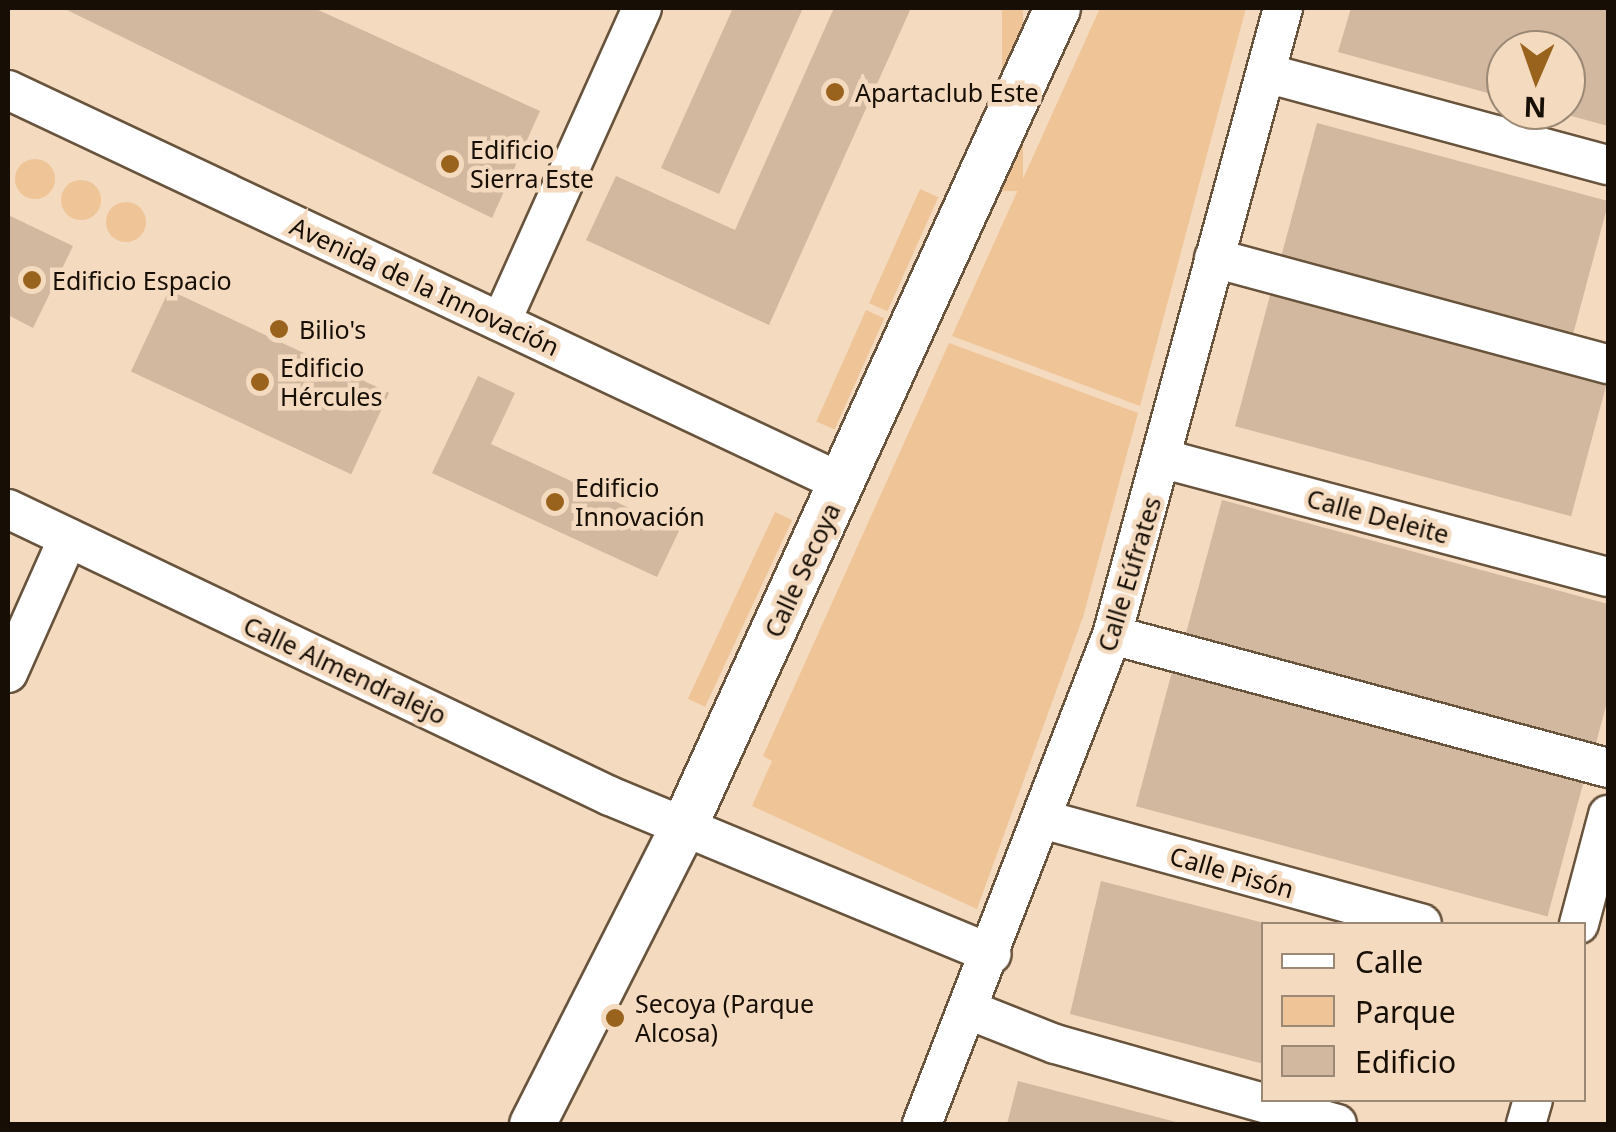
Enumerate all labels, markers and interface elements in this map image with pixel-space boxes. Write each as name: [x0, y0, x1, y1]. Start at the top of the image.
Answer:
north arrow: [1486, 30, 1586, 130]
place label: Apartaclub Este: [855, 77, 1039, 107]
marker: Apartaclub Este: [824, 81, 846, 103]
text: N: [1523, 89, 1547, 127]
place label: Edificio Sierra Este: [470, 135, 594, 194]
marker: Edificio Sierra Este: [439, 153, 461, 175]
street label: Avenida de la Innovación: [286, 210, 564, 362]
place label: Edificio Espacio: [52, 265, 232, 295]
marker: Edificio Espacio: [21, 269, 43, 291]
place label: Bilio's: [299, 314, 366, 344]
marker: Bilio's: [268, 318, 290, 340]
place label: Edificio Hércules: [280, 353, 382, 412]
marker: Edificio Hércules: [249, 371, 271, 393]
place label: Edificio Innovación: [575, 473, 705, 532]
street label: Calle Deleite: [1304, 483, 1452, 549]
marker: Edificio Innovación: [544, 491, 566, 513]
street label: Calle Eúfrates: [1091, 493, 1167, 655]
street label: Calle Secoya: [758, 498, 846, 642]
street label: Calle Almendralejo: [239, 610, 451, 730]
street label: Calle Pisón: [1167, 840, 1297, 904]
legend: [1261, 922, 1586, 1102]
text: Calle: [1355, 941, 1423, 982]
place label: Secoya (Parque Alcosa): [635, 989, 814, 1048]
text: Parque: [1355, 991, 1456, 1032]
marker: Secoya (Parque Alcosa): [604, 1007, 626, 1029]
text: Edificio: [1355, 1041, 1456, 1082]

